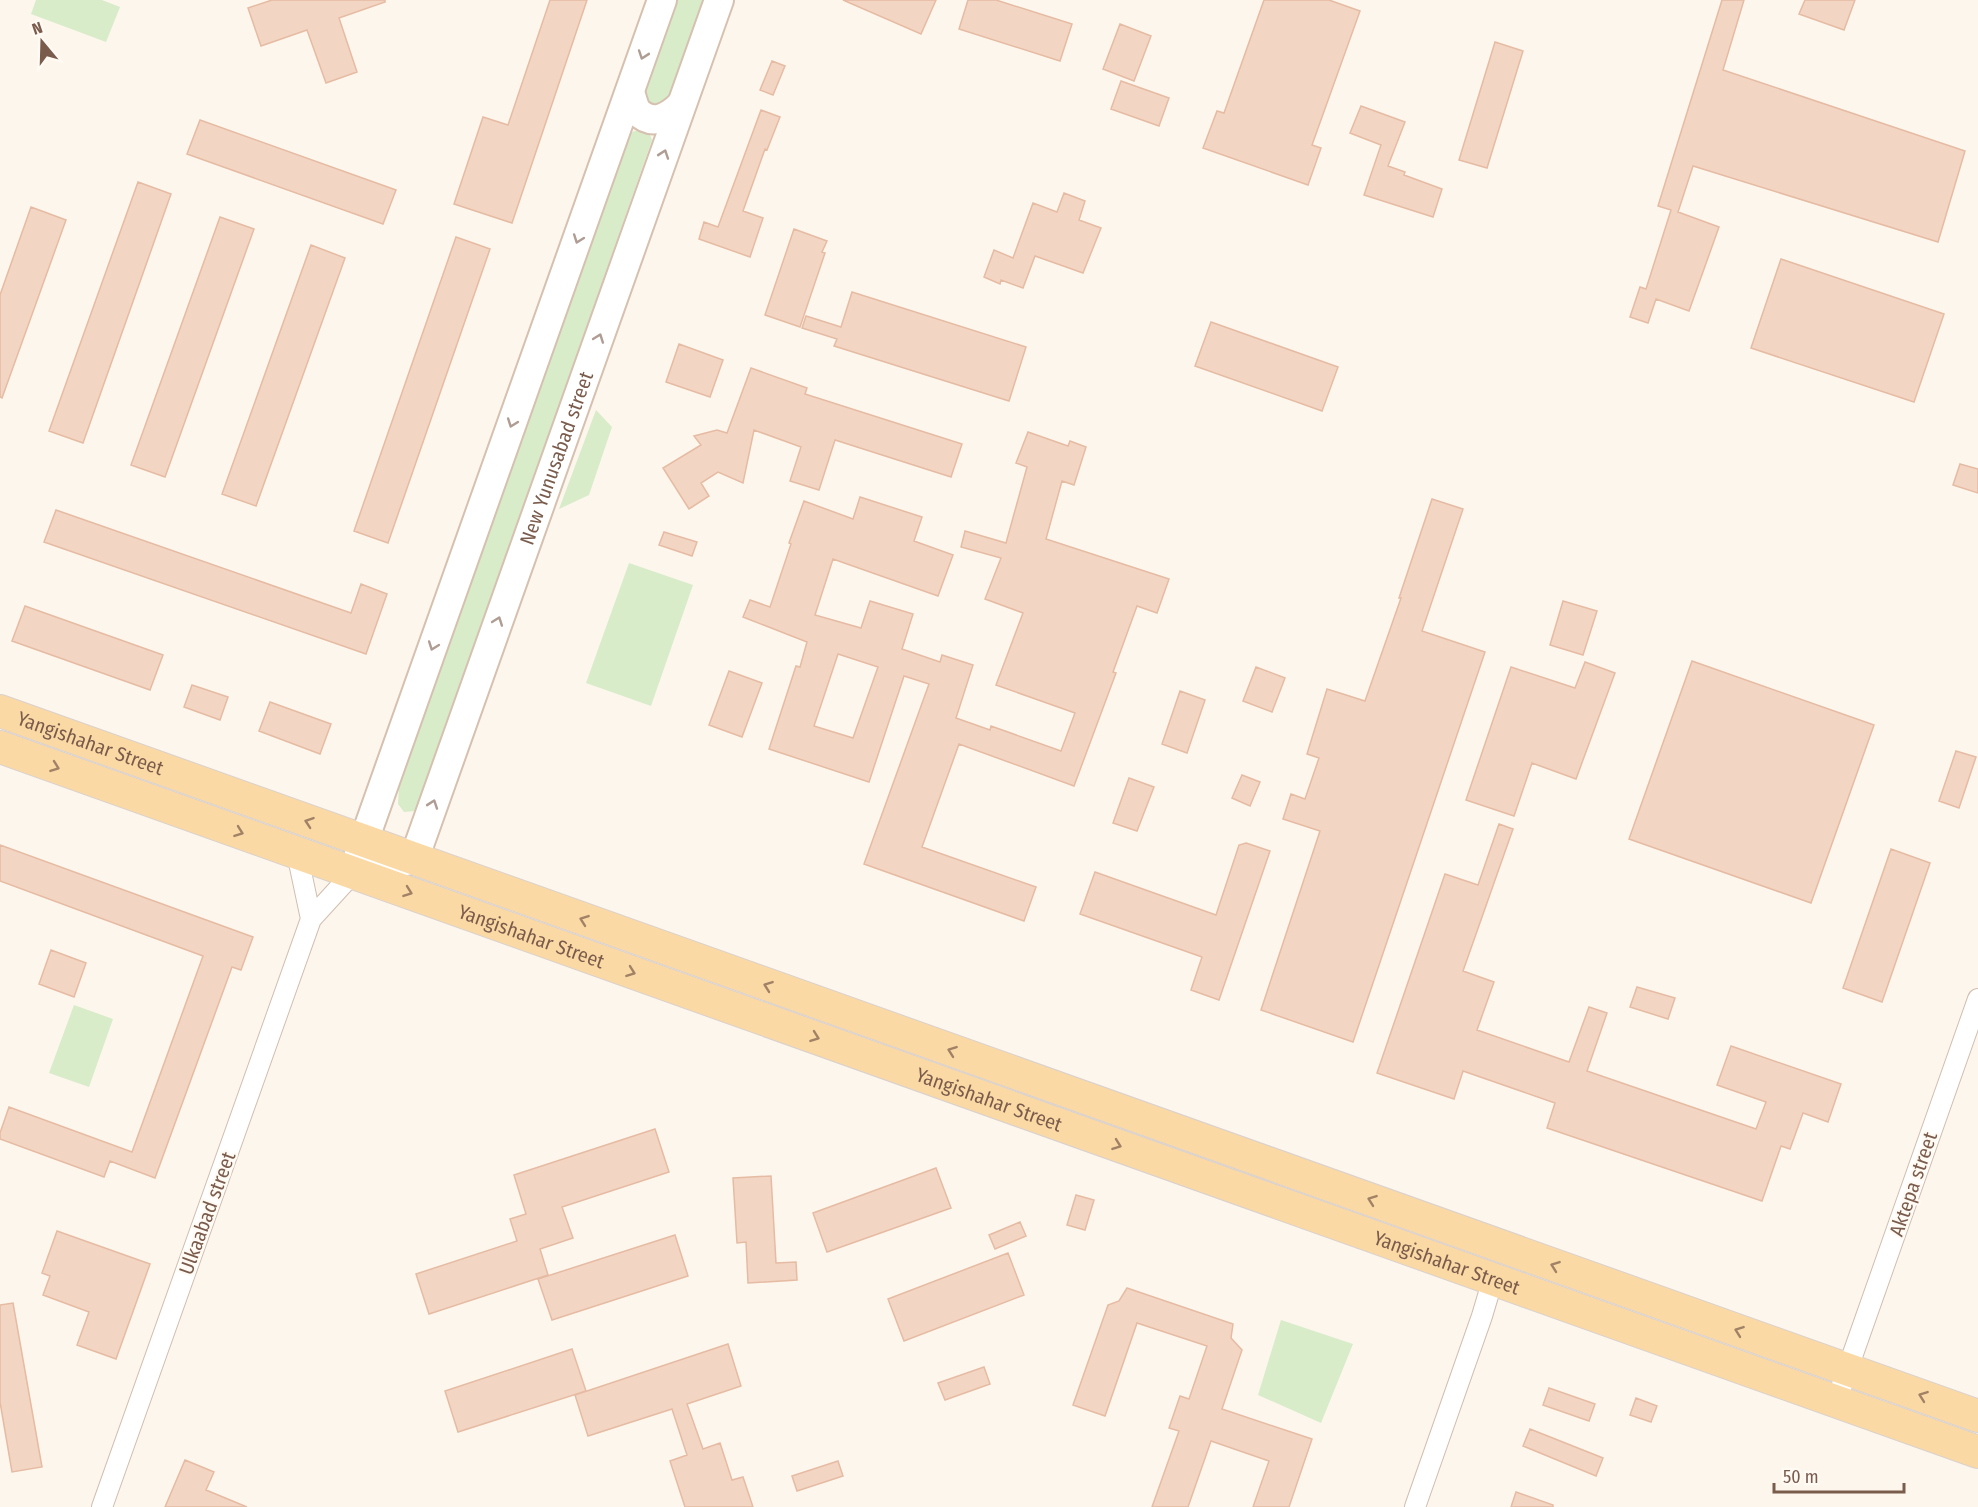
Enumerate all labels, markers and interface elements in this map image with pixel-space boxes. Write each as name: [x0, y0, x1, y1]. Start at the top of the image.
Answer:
north arrow: [12, 12, 72, 72]
text: N: [30, 18, 45, 39]
one-way arrow: [637, 49, 650, 60]
one-way arrow: [656, 149, 669, 160]
one-way arrow: [572, 233, 585, 244]
one-way arrow: [591, 333, 604, 344]
street label: New Yunusabad street: [515, 368, 598, 548]
one-way arrow: [507, 417, 520, 428]
one-way arrow: [491, 616, 504, 626]
one-way arrow: [428, 640, 441, 651]
street label: Yangishahar Street: [14, 706, 167, 780]
one-way arrow: [49, 759, 60, 772]
one-way arrow: [426, 799, 439, 810]
one-way arrow: [304, 816, 315, 829]
one-way arrow: [233, 825, 244, 838]
one-way arrow: [402, 885, 413, 898]
street label: Yangishahar Street: [455, 899, 608, 974]
one-way arrow: [579, 915, 590, 928]
one-way arrow: [625, 964, 636, 977]
one-way arrow: [763, 980, 774, 993]
one-way arrow: [809, 1030, 820, 1043]
one-way arrow: [947, 1045, 958, 1058]
street label: Yangishahar Street: [913, 1062, 1066, 1137]
street label: Aktepa street: [1884, 1128, 1942, 1239]
one-way arrow: [1111, 1138, 1122, 1151]
street label: Ulkaabad street: [174, 1148, 240, 1278]
one-way arrow: [1367, 1195, 1378, 1208]
street label: Yangishahar Street: [1371, 1226, 1524, 1300]
one-way arrow: [1551, 1260, 1561, 1273]
one-way arrow: [1734, 1326, 1745, 1338]
one-way arrow: [1918, 1391, 1929, 1404]
scale bar: [1774, 1456, 1904, 1494]
text: 50 m: [1783, 1466, 1819, 1488]

